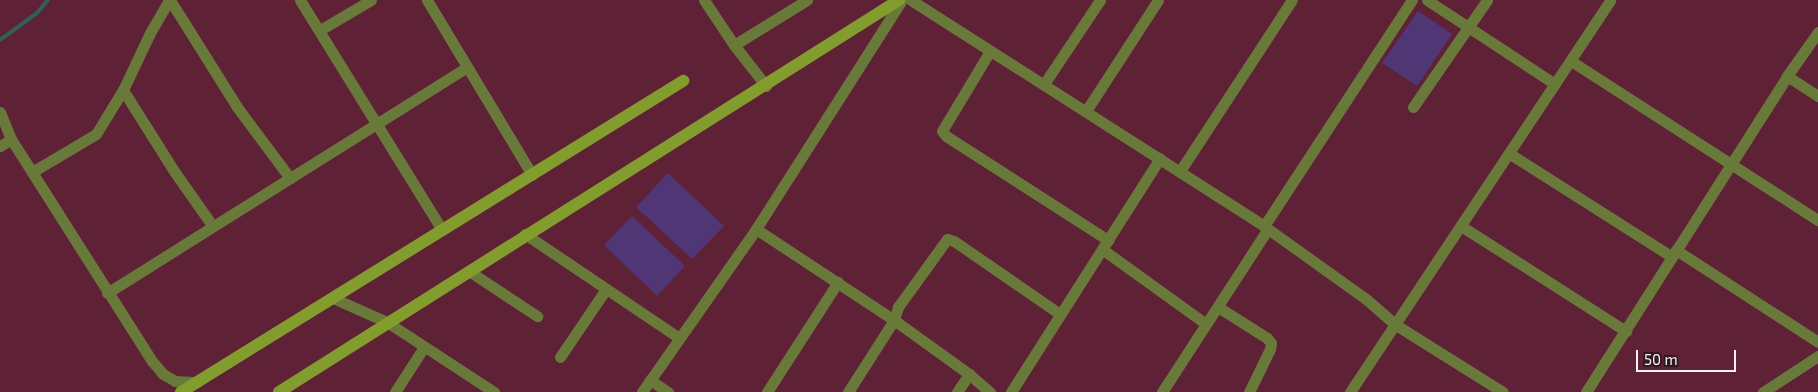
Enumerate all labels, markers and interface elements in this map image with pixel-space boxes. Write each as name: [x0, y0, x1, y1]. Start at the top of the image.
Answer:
scale bar: [1638, 340, 1738, 372]
text: 50 m: [1644, 350, 1678, 368]

